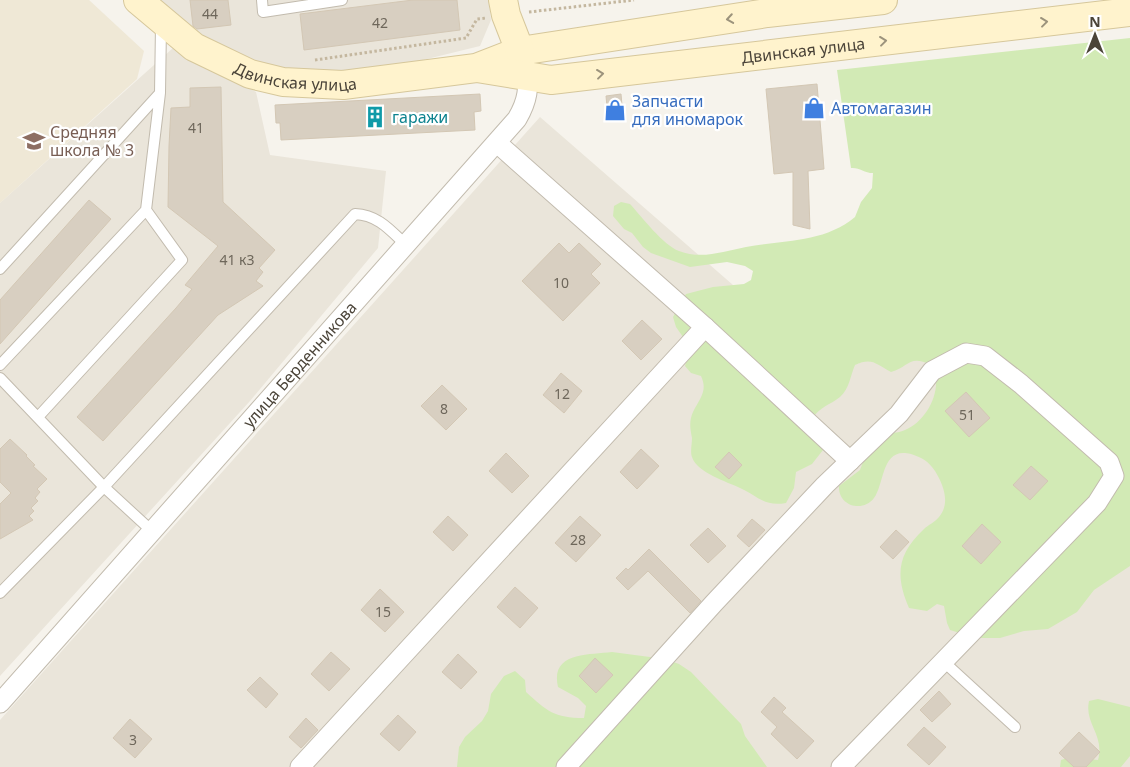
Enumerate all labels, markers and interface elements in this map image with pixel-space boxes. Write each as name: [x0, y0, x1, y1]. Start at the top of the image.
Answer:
house number: 44: [202, 4, 218, 23]
north arrow: [1070, 10, 1120, 60]
text: N: [1089, 12, 1101, 31]
house number: 42: [372, 13, 388, 32]
one-way arrow: [726, 13, 735, 23]
one-way arrow: [1040, 17, 1048, 28]
street label: Двинская улица: [740, 32, 866, 69]
one-way arrow: [879, 36, 887, 47]
street label: Двинская улица: [230, 57, 358, 97]
one-way arrow: [596, 69, 604, 80]
place label: Запчасти для иномарок: [632, 90, 744, 130]
shop icon: Автомагазин: [801, 95, 827, 121]
shop icon: Запчасти для иномарок: [602, 97, 628, 123]
place label: Автомагазин: [831, 97, 932, 119]
building icon: гаражи: [362, 104, 388, 130]
place label: гаражи: [392, 106, 448, 128]
house number: 41: [188, 118, 204, 137]
place label: Средняя школа № 3: [50, 121, 134, 161]
school or university icon: Средняя школа № 3: [21, 128, 47, 154]
house number: 41 к3: [219, 250, 255, 269]
house number: 10: [553, 273, 569, 292]
street label: улица Берденникова: [238, 297, 361, 432]
house number: 12: [554, 384, 570, 403]
house number: 8: [440, 399, 448, 418]
house number: 51: [959, 405, 975, 424]
house number: 28: [570, 530, 586, 549]
house number: 15: [375, 602, 391, 621]
house number: 3: [129, 730, 137, 749]

